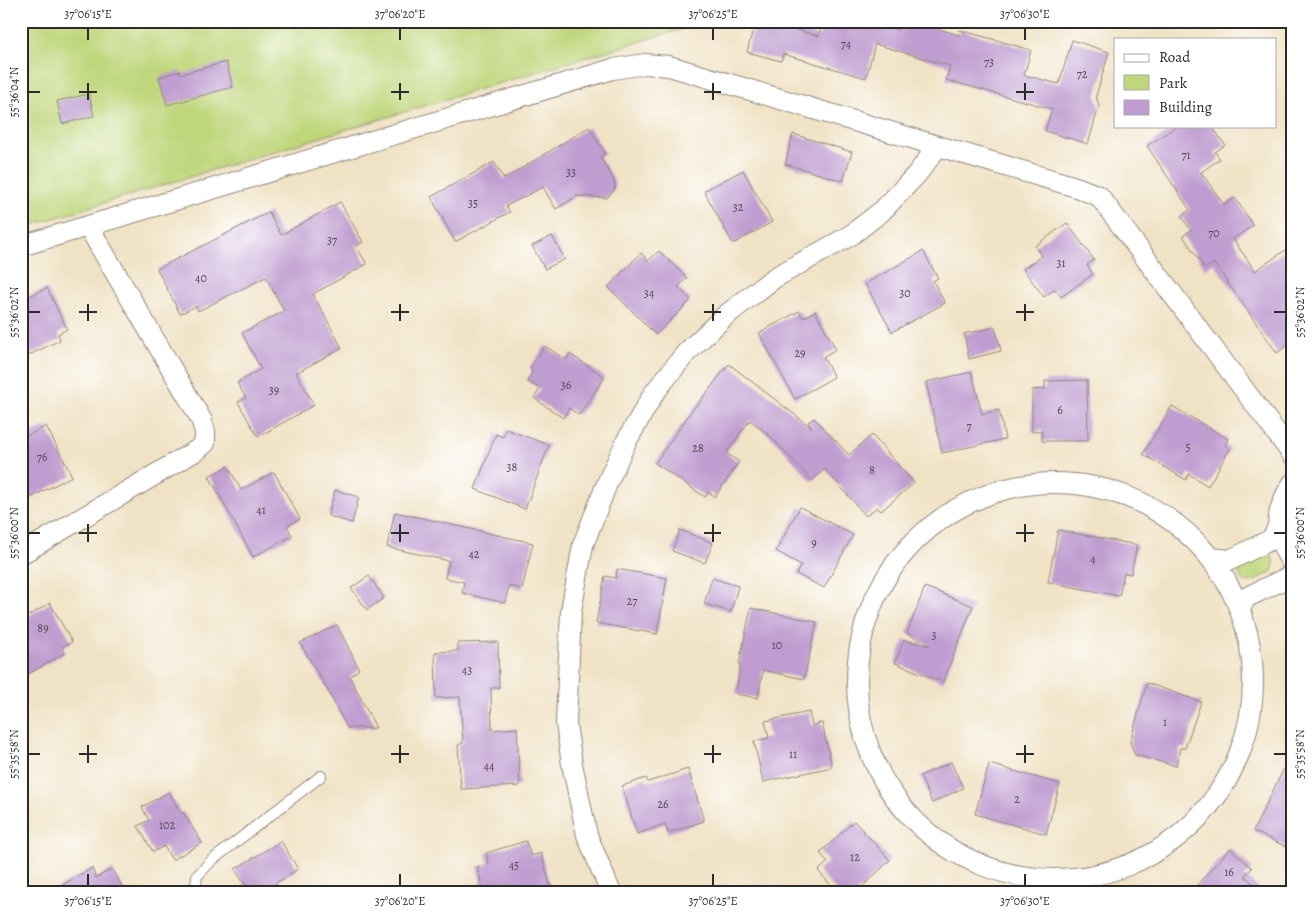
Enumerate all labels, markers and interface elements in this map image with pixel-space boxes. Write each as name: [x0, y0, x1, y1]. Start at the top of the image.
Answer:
text: 37°06'15"E: [64, 6, 112, 22]
text: 37°06'20"E: [375, 6, 425, 22]
text: 37°06'25"E: [688, 6, 738, 22]
text: 37°06'30"E: [1000, 6, 1050, 22]
house number: 74: [841, 36, 852, 52]
legend: [1114, 38, 1276, 128]
text: Road: [1159, 47, 1191, 67]
house number: 73: [984, 54, 994, 70]
text: 55°36'04"N: [6, 66, 22, 117]
house number: 72: [1077, 66, 1088, 82]
text: Park: [1159, 73, 1188, 93]
text: Building: [1159, 97, 1212, 117]
house number: 71: [1181, 147, 1191, 163]
house number: 33: [566, 164, 576, 180]
house number: 35: [468, 195, 478, 211]
house number: 32: [733, 199, 744, 215]
house number: 70: [1208, 225, 1220, 241]
house number: 37: [327, 232, 338, 248]
house number: 31: [1056, 255, 1066, 271]
house number: 40: [195, 270, 207, 286]
house number: 34: [644, 285, 655, 301]
house number: 30: [899, 285, 911, 301]
text: 55°36'02"N: [6, 286, 22, 337]
text: 55°36'02"N: [1292, 286, 1308, 337]
house number: 29: [794, 345, 806, 361]
house number: 36: [561, 377, 572, 393]
house number: 39: [269, 382, 279, 398]
house number: 6: [1057, 402, 1063, 418]
house number: 7: [966, 418, 972, 434]
house number: 5: [1185, 439, 1191, 455]
house number: 28: [692, 440, 704, 456]
house number: 76: [37, 449, 48, 465]
house number: 38: [507, 459, 518, 475]
house number: 8: [869, 462, 875, 478]
house number: 41: [256, 502, 266, 518]
text: 55°36'00"N: [6, 507, 22, 559]
text: 55°36'00"N: [1292, 507, 1308, 559]
house number: 9: [811, 535, 817, 551]
house number: 42: [468, 546, 480, 562]
house number: 4: [1090, 551, 1096, 567]
house number: 27: [627, 593, 638, 609]
house number: 89: [37, 620, 49, 636]
house number: 3: [932, 627, 937, 643]
house number: 10: [772, 637, 782, 653]
house number: 43: [462, 662, 472, 678]
house number: 1: [1163, 714, 1167, 730]
text: 55°35'58"N: [6, 729, 22, 779]
text: 55°35'58"N: [1292, 729, 1308, 779]
house number: 11: [789, 746, 797, 762]
house number: 44: [484, 758, 495, 774]
house number: 2: [1014, 791, 1020, 807]
house number: 26: [657, 796, 669, 812]
house number: 102: [159, 817, 175, 833]
house number: 12: [850, 849, 860, 865]
house number: 45: [509, 857, 519, 873]
house number: 16: [1224, 864, 1234, 880]
text: 37°06'15"E: [64, 893, 112, 909]
text: 37°06'20"E: [375, 893, 425, 909]
text: 37°06'25"E: [688, 893, 738, 909]
text: 37°06'30"E: [1000, 893, 1050, 909]

